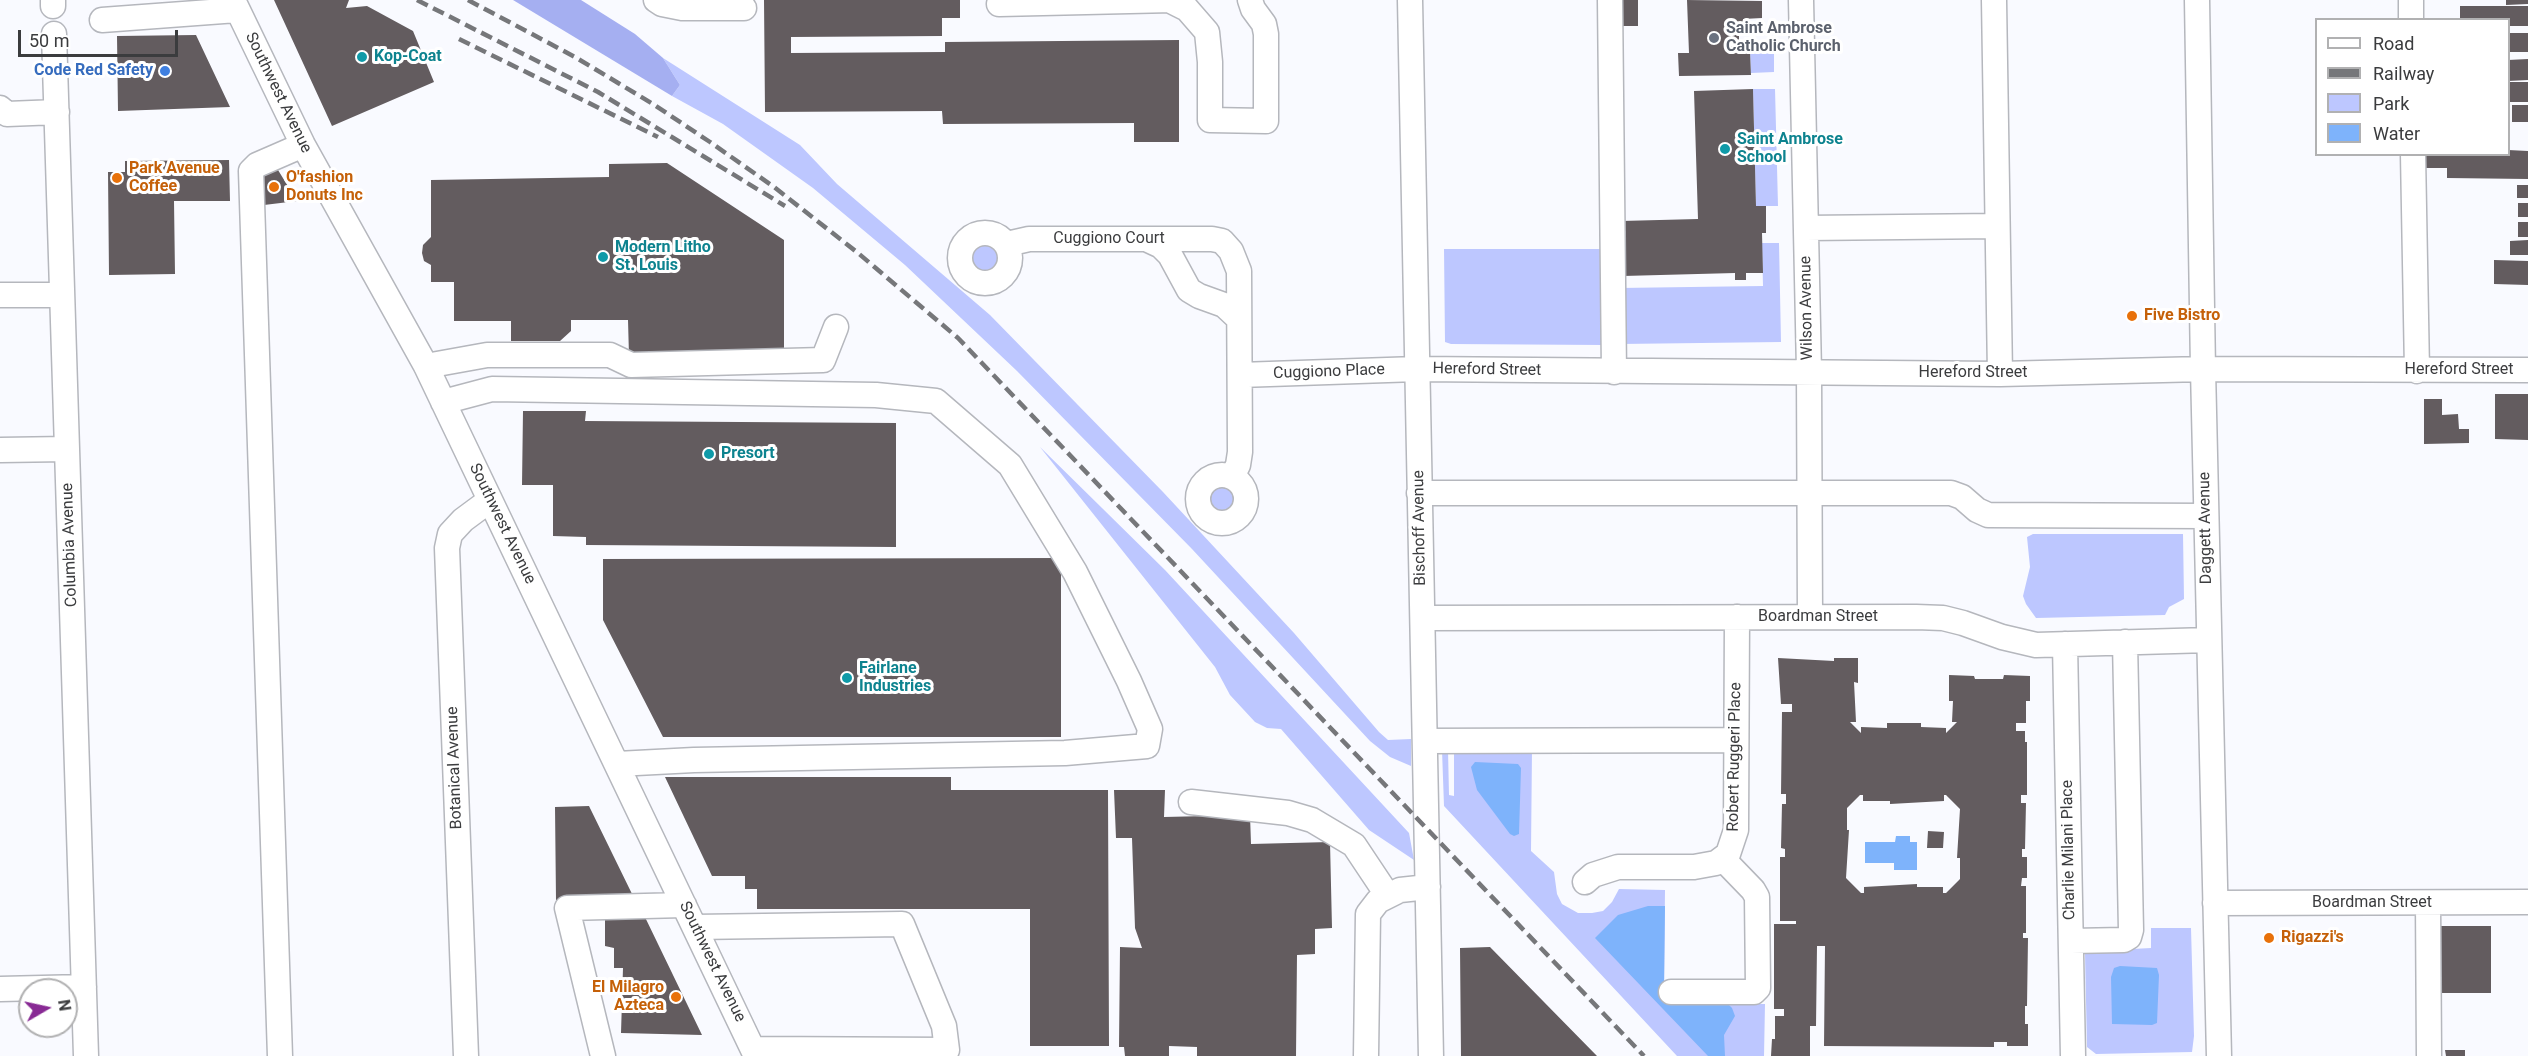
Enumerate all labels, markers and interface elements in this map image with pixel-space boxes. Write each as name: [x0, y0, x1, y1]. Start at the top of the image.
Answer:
scale bar: [21, 18, 182, 56]
legend: [2315, 18, 2510, 156]
place label: Saint Ambrose Catholic Church: [1726, 19, 1841, 57]
text: 50 m: [29, 30, 69, 51]
street label: Southwest Avenue: [240, 30, 316, 156]
marker: Saint Ambrose Catholic Church: [1707, 31, 1721, 45]
text: Road: [2373, 33, 2414, 54]
place label: Kop-Coat: [374, 47, 442, 67]
marker: Kop-Coat: [355, 50, 369, 64]
place label: Code Red Safety: [34, 61, 153, 81]
text: Railway: [2373, 63, 2434, 84]
marker: Code Red Safety: [158, 64, 172, 78]
text: Park: [2373, 93, 2409, 114]
text: Water: [2373, 123, 2420, 144]
place label: Saint Ambrose School: [1737, 130, 1843, 168]
marker: Saint Ambrose School: [1718, 142, 1732, 156]
place label: Park Avenue Coffee: [129, 159, 220, 197]
place label: O'fashion Donuts Inc: [286, 168, 363, 206]
marker: Park Avenue Coffee: [110, 171, 124, 185]
marker: O'fashion Donuts Inc: [267, 180, 281, 194]
street label: Cuggiono Court: [1053, 229, 1165, 249]
place label: Modern Litho St. Louis: [615, 238, 711, 276]
marker: Modern Litho St. Louis: [596, 250, 610, 264]
street label: Wilson Avenue: [1796, 256, 1818, 360]
place label: Five Bistro: [2144, 306, 2220, 326]
marker: Five Bistro: [2125, 309, 2139, 323]
street label: Hereford Street: [1432, 359, 1542, 381]
street label: Cuggiono Place: [1273, 360, 1385, 384]
street label: Hereford Street: [2405, 360, 2513, 380]
street label: Hereford Street: [1919, 363, 2027, 383]
place label: Presort: [721, 444, 775, 464]
marker: Presort: [702, 447, 716, 461]
street label: Southwest Avenue: [464, 461, 540, 587]
street label: Bischoff Avenue: [1409, 470, 1431, 586]
street label: Daggett Avenue: [2195, 472, 2217, 584]
street label: Columbia Avenue: [58, 483, 82, 607]
street label: Boardman Street: [1758, 607, 1878, 627]
place label: Fairlane Industries: [859, 659, 931, 697]
marker: Fairlane Industries: [840, 671, 854, 685]
street label: Robert Ruggeri Place: [1724, 682, 1746, 832]
street label: Botanical Avenue: [443, 706, 467, 830]
street label: Charlie Milani Place: [2058, 780, 2080, 920]
street label: Boardman Street: [2312, 893, 2432, 913]
street label: Southwest Avenue: [674, 899, 750, 1025]
place label: Rigazzi's: [2281, 928, 2344, 948]
marker: Rigazzi's: [2262, 931, 2276, 945]
north arrow: [18, 978, 78, 1038]
place label: El Milagro Azteca: [592, 978, 664, 1016]
marker: El Milagro Azteca: [669, 990, 683, 1004]
text: N: [54, 998, 75, 1012]

